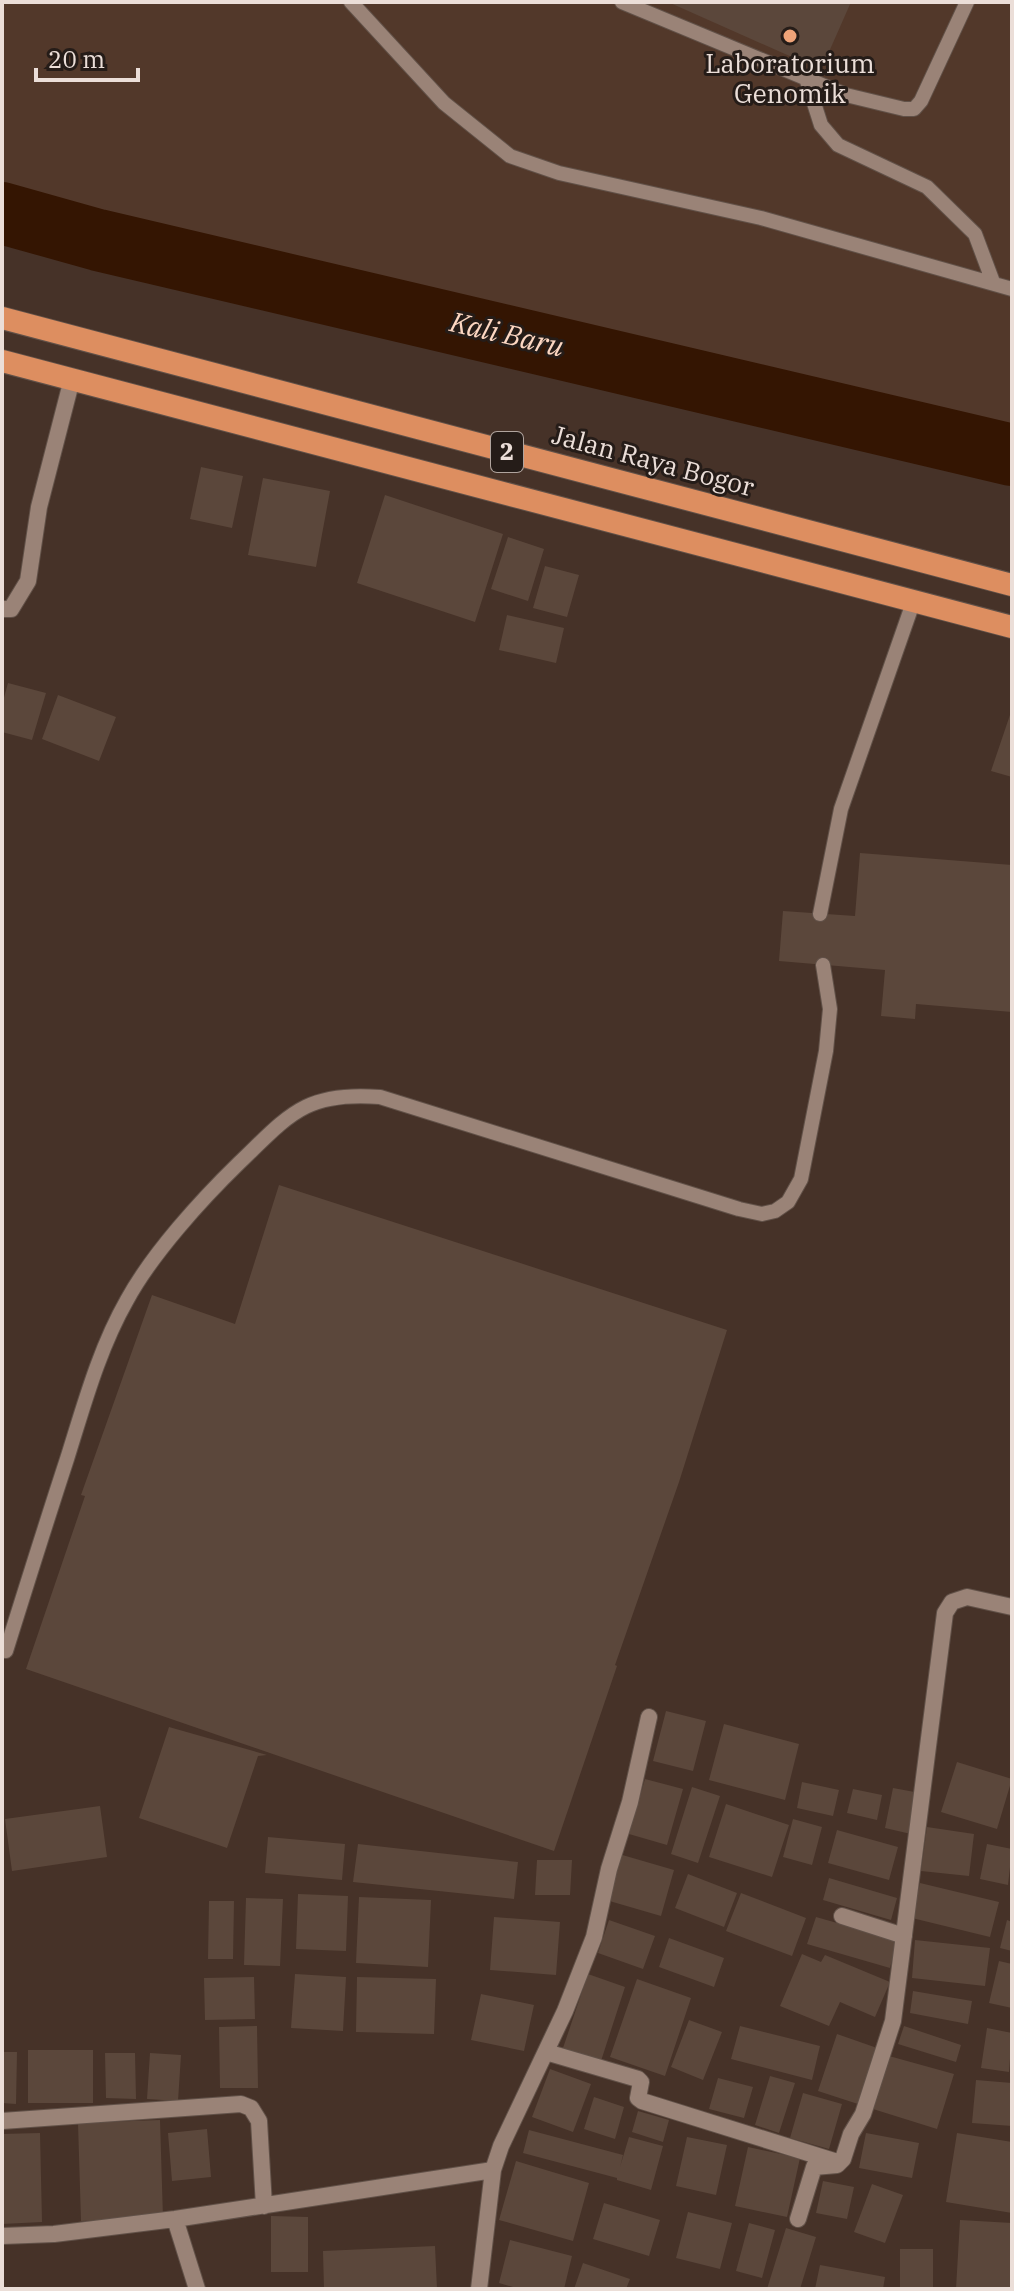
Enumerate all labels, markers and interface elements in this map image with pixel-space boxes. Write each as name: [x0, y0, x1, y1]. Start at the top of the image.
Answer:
marker: Laboratorium Genomik: [781, 27, 799, 45]
scale bar: [36, 32, 138, 82]
text: 20 m: [48, 43, 105, 75]
place label: Laboratorium Genomik: [705, 46, 875, 110]
water label: Kali Baru: [446, 302, 568, 365]
street label: Jalan Raya Bogor: [548, 417, 759, 503]
road number: 2: [491, 432, 523, 472]

